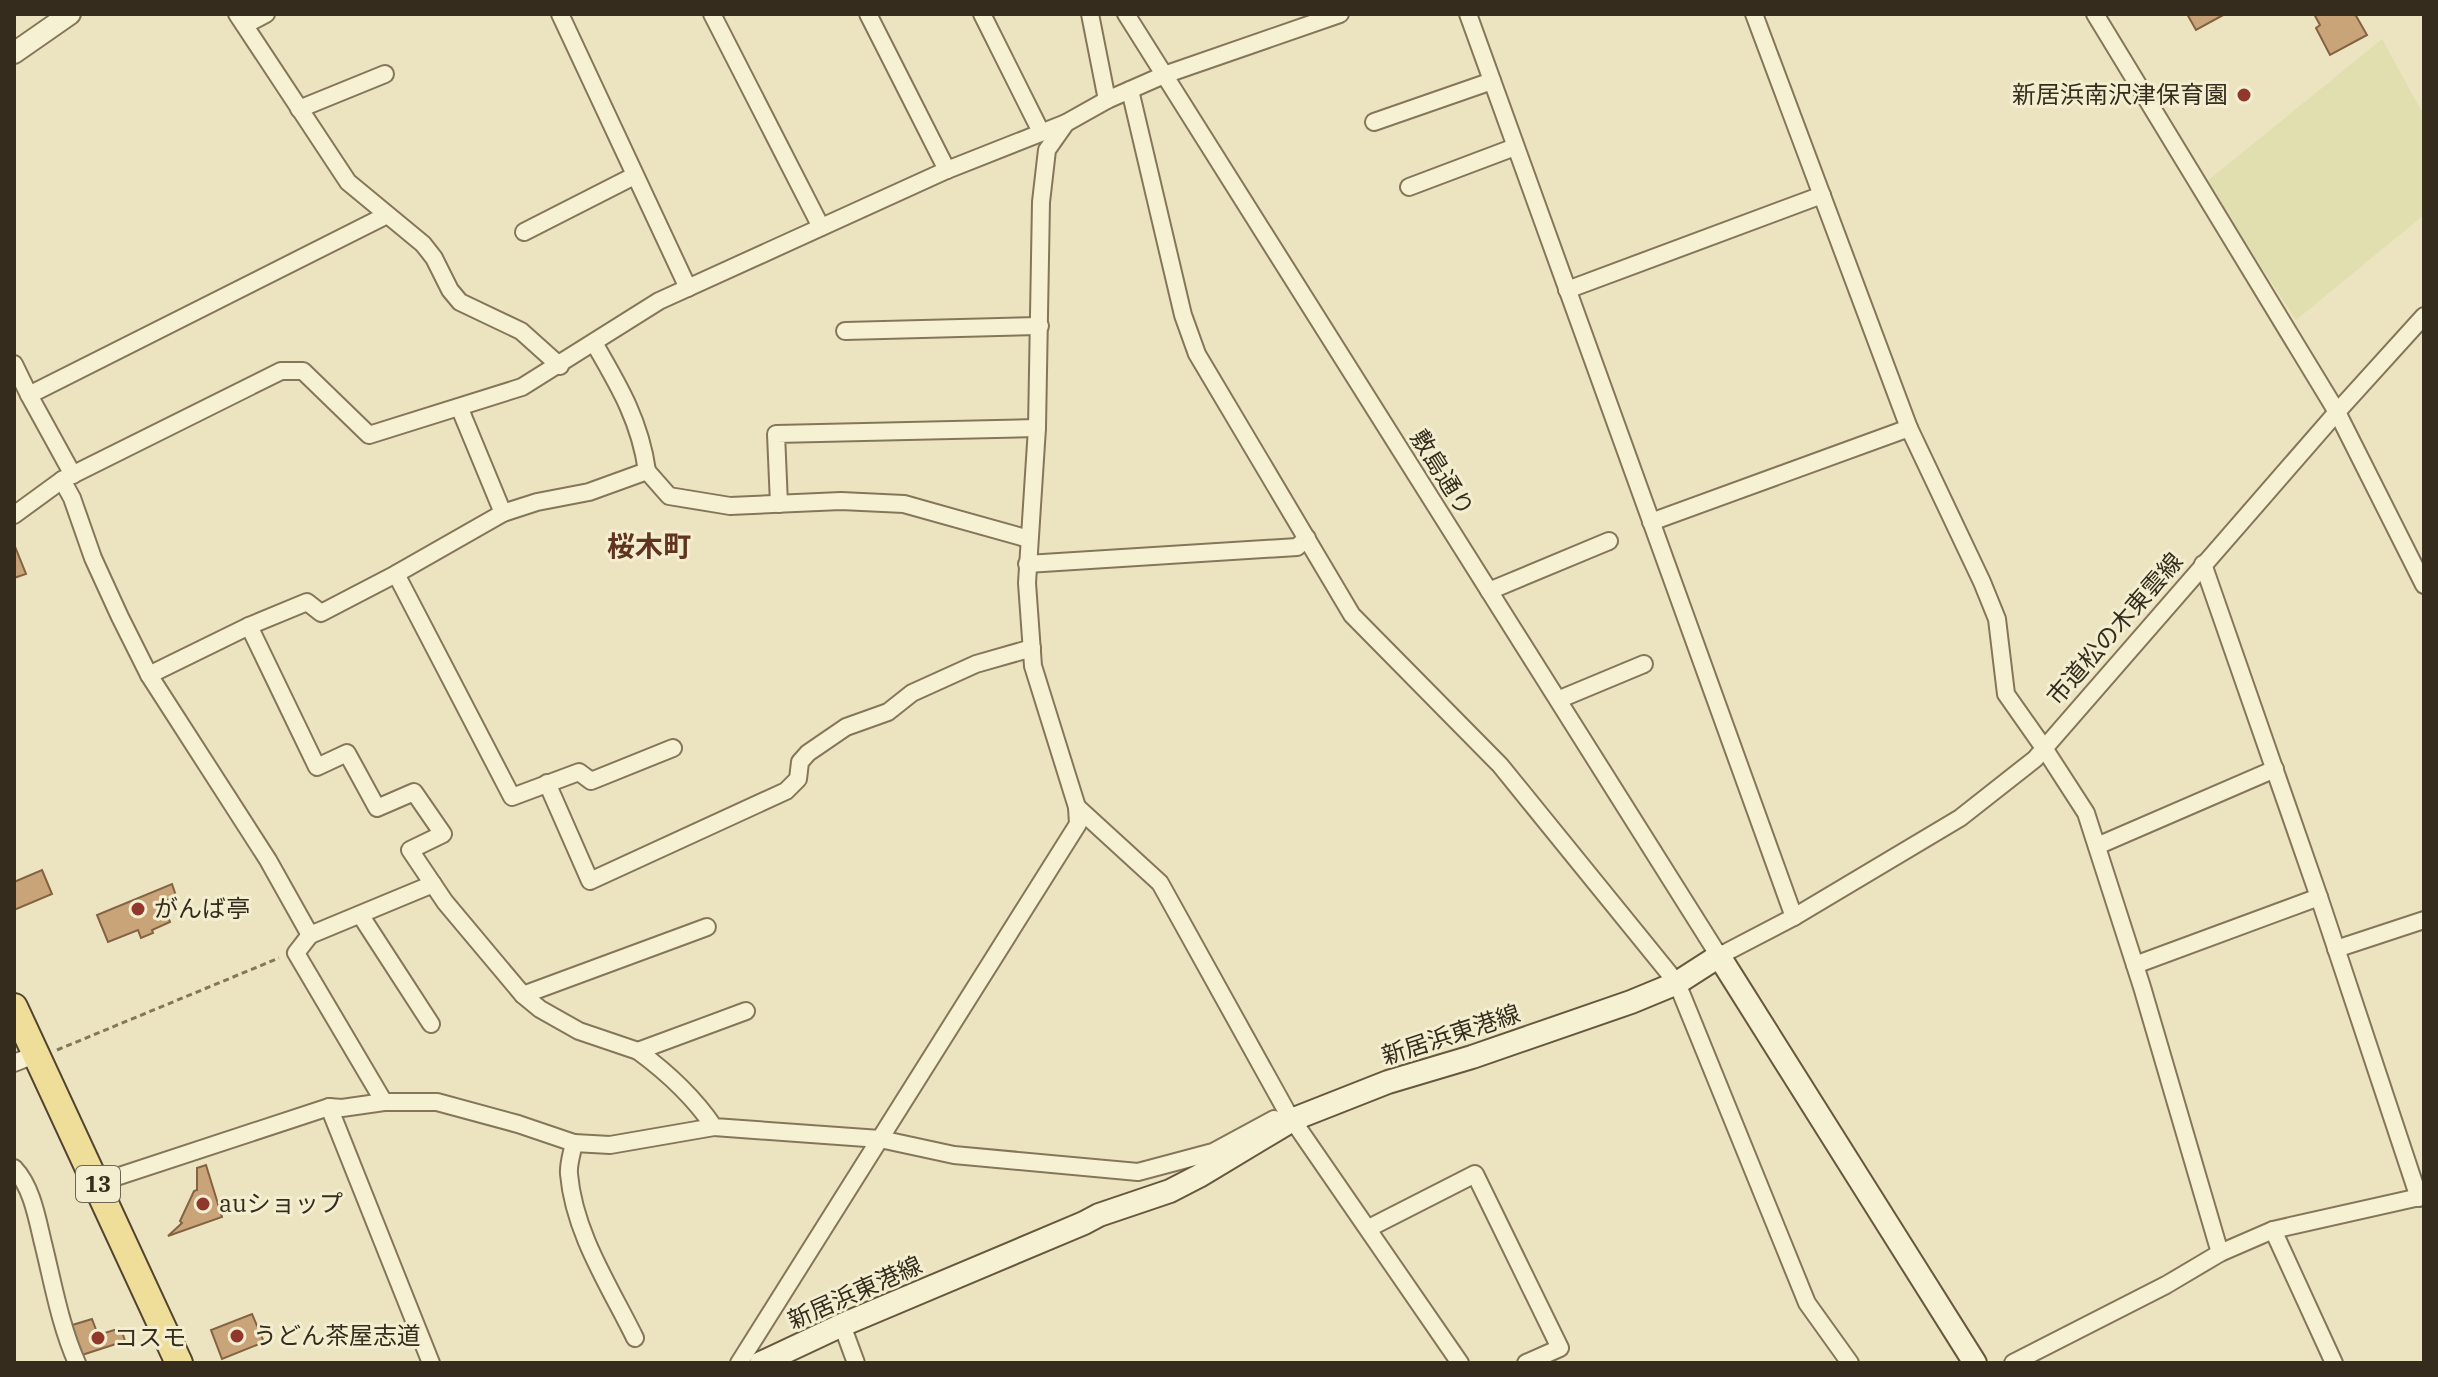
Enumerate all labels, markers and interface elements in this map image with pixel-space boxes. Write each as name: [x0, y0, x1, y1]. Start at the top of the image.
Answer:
place label: 新居浜南沢津保育園: [2012, 78, 2228, 110]
marker: 新居浜南沢津保育園: [2235, 86, 2253, 104]
street label: 敷島通り: [1404, 423, 1482, 522]
district label: 桜木町: [607, 527, 691, 564]
street label: 市道松の木東雲線: [2039, 545, 2189, 711]
place label: がんば亭: [154, 892, 250, 924]
marker: がんば亭: [129, 900, 147, 918]
street label: 新居浜東港線: [1377, 997, 1524, 1072]
road number: 13: [76, 1166, 120, 1202]
place label: auショップ: [219, 1187, 343, 1219]
marker: auショップ: [194, 1195, 212, 1213]
street label: 新居浜東港線: [782, 1248, 927, 1336]
place label: うどん茶屋志道: [253, 1319, 421, 1351]
place label: コスモ: [114, 1321, 186, 1353]
marker: うどん茶屋志道: [228, 1327, 246, 1345]
marker: コスモ: [89, 1329, 107, 1347]

